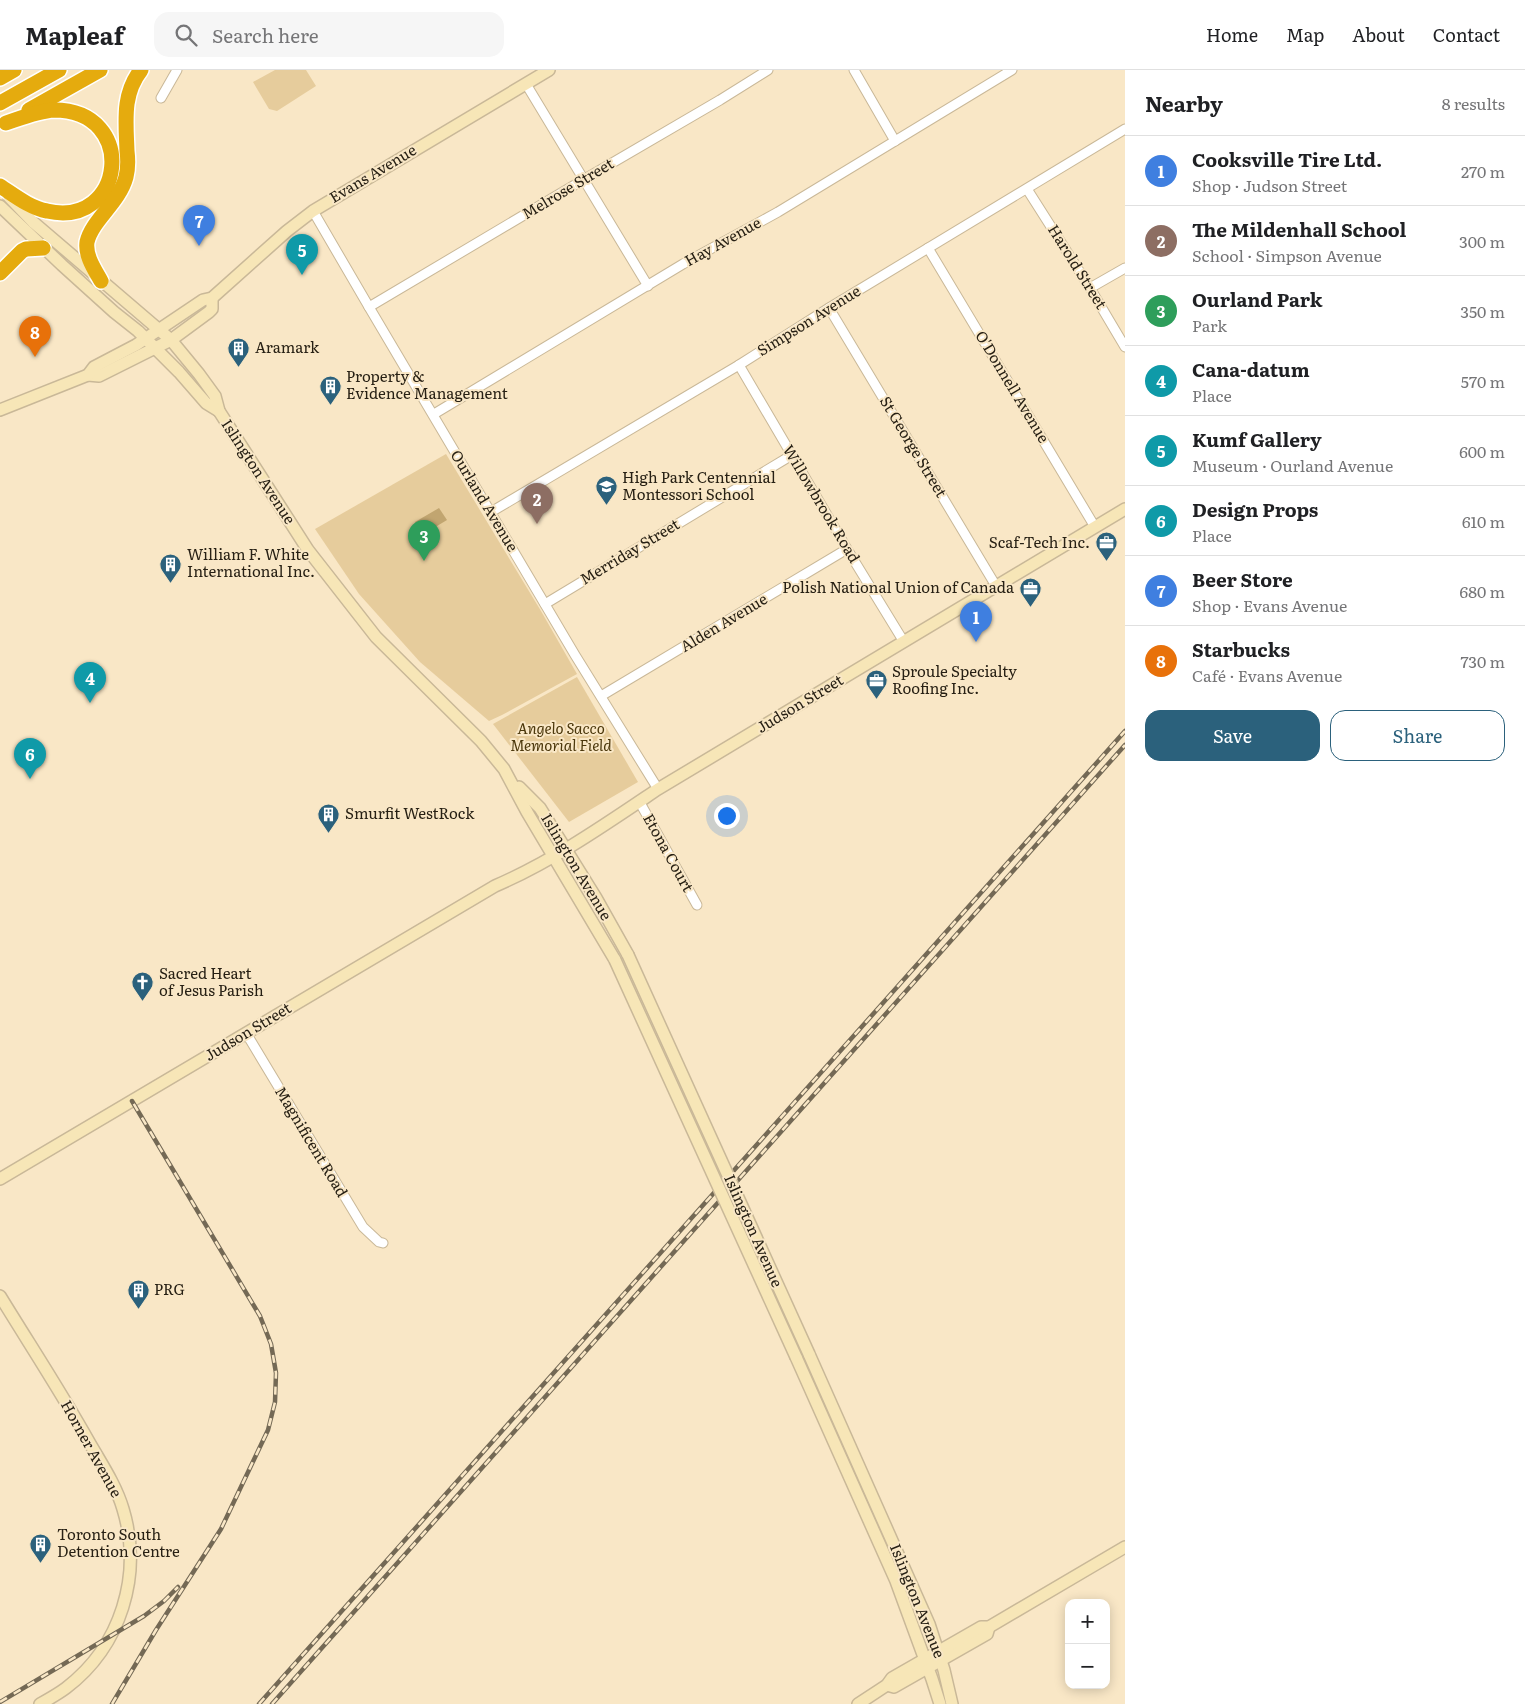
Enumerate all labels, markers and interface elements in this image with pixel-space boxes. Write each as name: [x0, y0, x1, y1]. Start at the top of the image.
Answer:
search box: [154, 12, 504, 57]
text: Mapleaf: [25, 17, 124, 52]
icon: search: [172, 21, 200, 49]
text: Search here: [212, 21, 319, 49]
text: Home: [1206, 21, 1258, 48]
text: Map: [1286, 21, 1324, 48]
text: About: [1352, 21, 1405, 48]
text: Contact: [1433, 21, 1500, 48]
text: Nearby: [1145, 87, 1223, 118]
text: 8 results: [1442, 91, 1505, 115]
street label: Evans Avenue: [324, 138, 420, 208]
text: Cooksville Tire Ltd.: [1192, 145, 1382, 173]
street label: Melrose Street: [517, 151, 617, 224]
text: 1: [1158, 159, 1164, 183]
text: 270 m: [1461, 159, 1505, 183]
text: Shop · Judson Street: [1192, 173, 1347, 197]
pin: 7: [183, 205, 215, 246]
street label: Hay Avenue: [680, 210, 765, 271]
text: The Mildenhall School: [1192, 215, 1406, 243]
street label: Harold Street: [1043, 219, 1113, 313]
text: 2: [1157, 229, 1165, 253]
text: 300 m: [1459, 229, 1505, 253]
pin: 5: [286, 234, 318, 275]
text: School · Simpson Avenue: [1192, 243, 1382, 267]
street label: Simpson Avenue: [752, 278, 865, 361]
text: Ourland Park: [1192, 285, 1323, 313]
text: 3: [1157, 299, 1165, 323]
text: 350 m: [1460, 299, 1505, 323]
text: Park: [1192, 313, 1227, 337]
pin: 8: [19, 316, 51, 357]
street label: O'Donnell Avenue: [971, 326, 1056, 447]
place label: Aramark: [255, 335, 320, 358]
building icon: Aramark: [227, 336, 251, 367]
text: Cana-datum: [1192, 355, 1310, 383]
place label: Property & Evidence Management: [346, 364, 508, 404]
text: 4: [1156, 369, 1166, 393]
text: 570 m: [1461, 369, 1505, 393]
building icon: Property & Evidence Management: [318, 374, 342, 405]
text: Place: [1192, 383, 1232, 407]
street label: St George Street: [875, 391, 954, 501]
street label: Islington Avenue: [217, 414, 302, 529]
text: Kumf Gallery: [1192, 425, 1322, 453]
text: 5: [1157, 439, 1165, 463]
text: 600 m: [1459, 439, 1505, 463]
street label: Willowbrook Road: [778, 440, 867, 567]
street label: Ourland Avenue: [446, 445, 525, 556]
text: Museum · Ourland Avenue: [1192, 453, 1393, 477]
place label: High Park Centennial Montessori School: [622, 465, 776, 505]
school or university icon: High Park Centennial Montessori School: [594, 475, 618, 506]
pin: 2: [521, 483, 553, 524]
text: Design Props: [1192, 495, 1318, 523]
text: 6: [1156, 509, 1166, 533]
text: 610 m: [1462, 509, 1505, 533]
street label: Merriday Street: [575, 512, 683, 590]
pin: 3: [408, 520, 440, 561]
text: Place: [1192, 523, 1232, 547]
place label: Scaf-Tech Inc.: [989, 530, 1090, 553]
office icon: Scaf-Tech Inc.: [1094, 531, 1118, 562]
place label: William F. White International Inc.: [187, 542, 315, 582]
building icon: William F. White International Inc.: [159, 552, 183, 583]
text: Beer Store: [1192, 565, 1293, 593]
place label: Polish National Union of Canada: [782, 575, 1015, 598]
office icon: Polish National Union of Canada: [1018, 576, 1042, 607]
text: 7: [1157, 579, 1165, 603]
text: 680 m: [1460, 579, 1505, 603]
street label: Alden Avenue: [675, 586, 771, 657]
text: Shop · Evans Avenue: [1192, 593, 1347, 617]
pin: 1: [960, 601, 992, 642]
text: Starbucks: [1192, 635, 1290, 663]
text: 8: [1156, 649, 1166, 673]
text: 730 m: [1460, 649, 1505, 673]
place label: Sproule Specialty Roofing Inc.: [892, 659, 1017, 699]
pin: 4: [74, 662, 106, 703]
text: Café · Evans Avenue: [1192, 663, 1342, 687]
street label: Judson Street: [751, 668, 847, 738]
office icon: Sproule Specialty Roofing Inc.: [864, 669, 888, 700]
button: Save: [1145, 710, 1320, 761]
button: Share: [1330, 710, 1505, 761]
park label: Angelo Sacco Memorial Field: [510, 716, 612, 756]
pin: 6: [14, 738, 46, 779]
place label: Smurfit WestRock: [345, 801, 475, 824]
building icon: Smurfit WestRock: [317, 802, 341, 833]
your location: [714, 803, 740, 829]
street label: Islington Avenue: [536, 808, 619, 924]
street label: Etona Court: [638, 809, 700, 896]
place label: Sacred Heart of Jesus Parish: [159, 961, 264, 1001]
church icon: Sacred Heart of Jesus Parish: [131, 971, 155, 1002]
street label: Judson Street: [199, 996, 295, 1066]
street label: Magnificent Road: [270, 1081, 355, 1201]
street label: Islington Avenue: [719, 1170, 790, 1291]
place label: PRG: [154, 1277, 185, 1300]
building icon: PRG: [126, 1278, 150, 1309]
street label: Horner Avenue: [56, 1395, 129, 1501]
place label: Toronto South Detention Centre: [57, 1522, 180, 1562]
building icon: Toronto South Detention Centre: [29, 1532, 53, 1563]
street label: Islington Avenue: [885, 1540, 952, 1661]
map controls: [1065, 1599, 1110, 1689]
button: +: [1065, 1599, 1110, 1644]
button: −: [1065, 1644, 1110, 1689]

